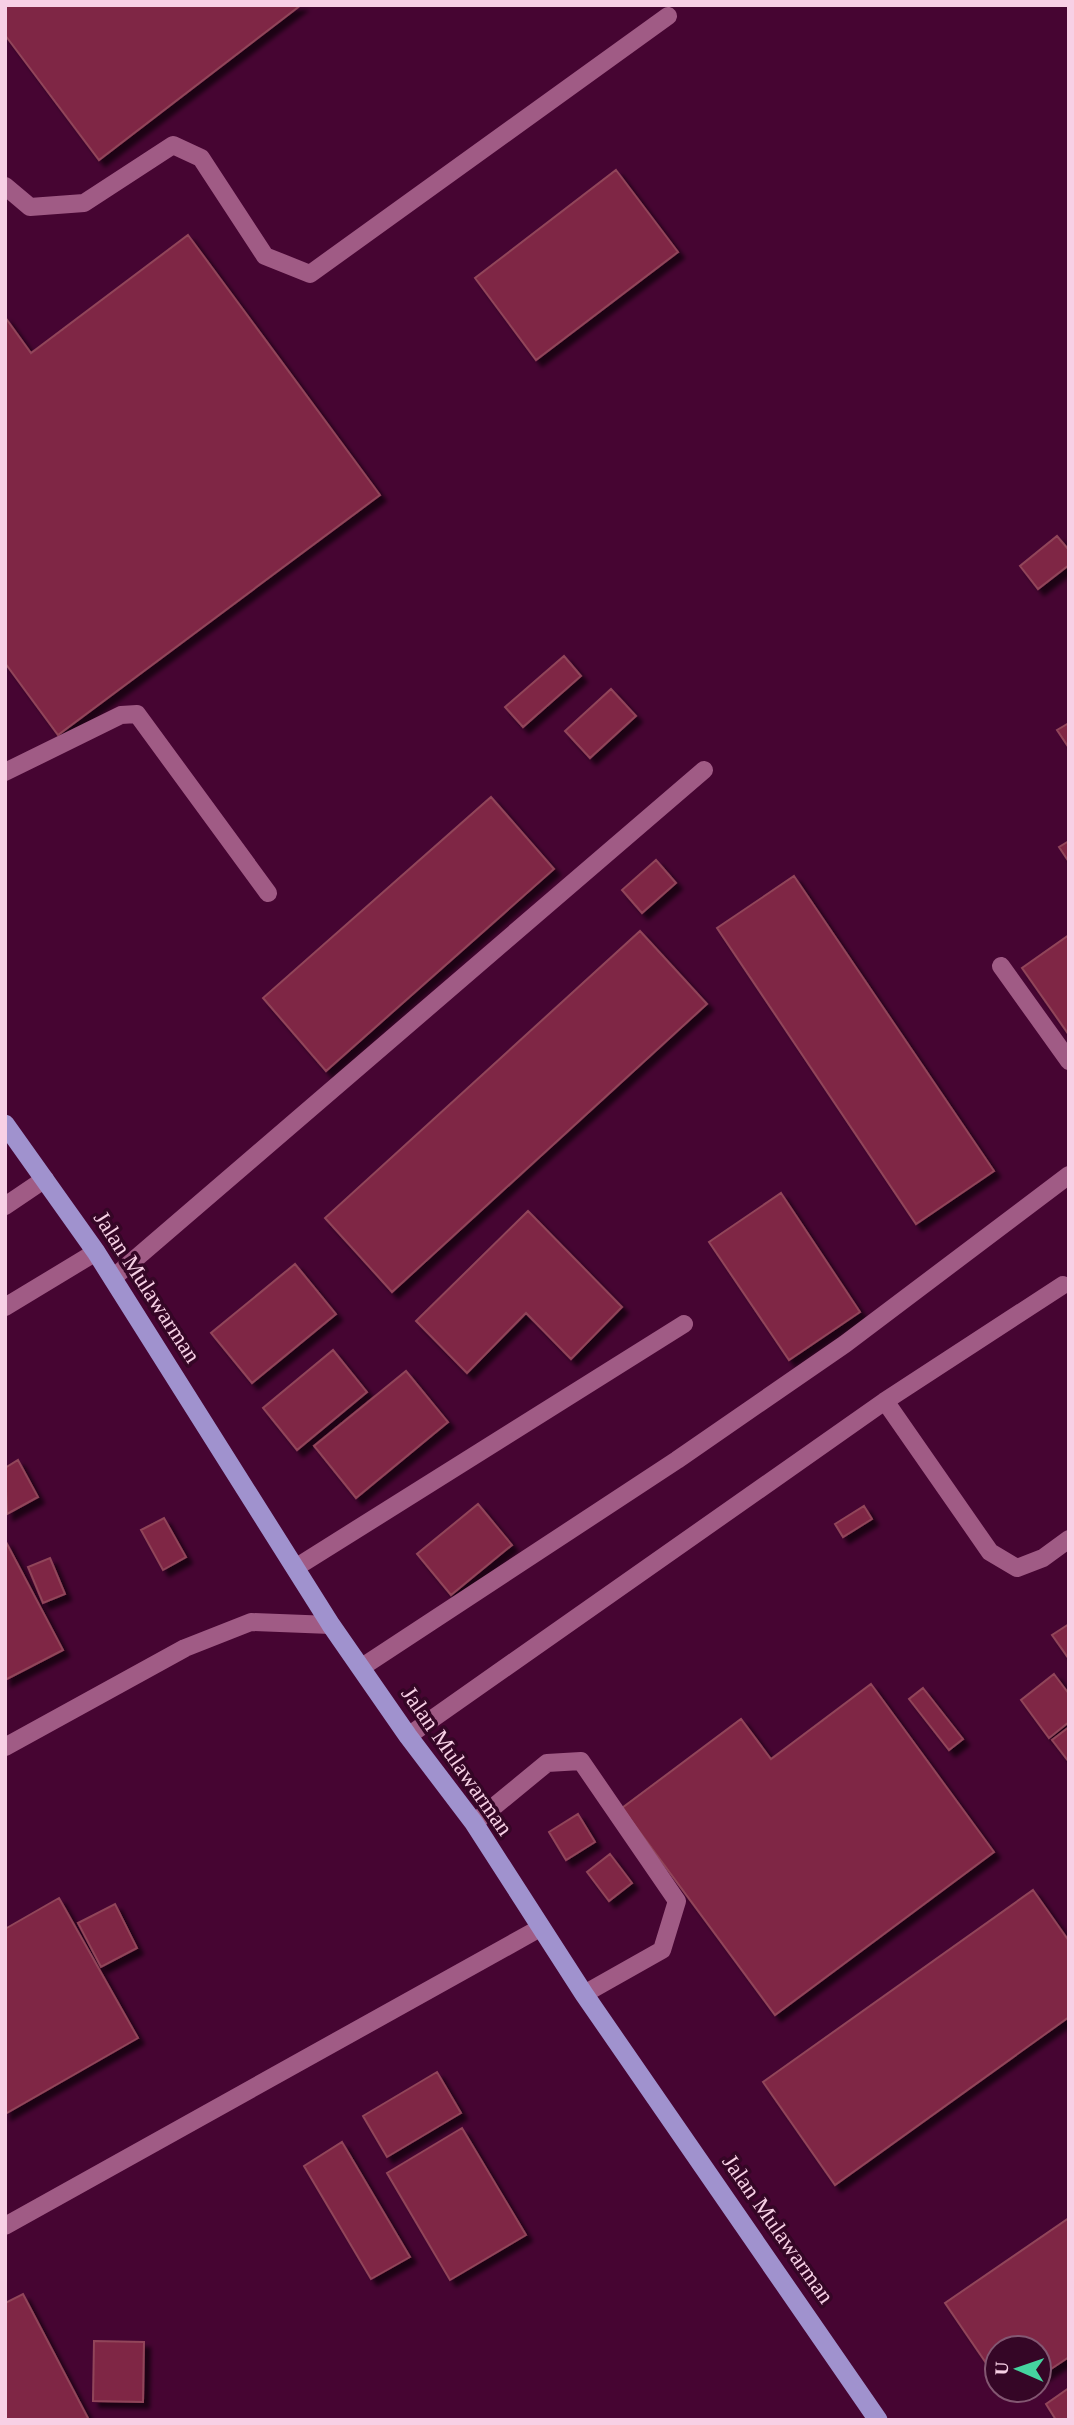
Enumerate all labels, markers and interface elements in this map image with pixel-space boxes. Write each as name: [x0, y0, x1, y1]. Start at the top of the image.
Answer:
street label: Jalan Mulawarman: [89, 1207, 206, 1368]
street label: Jalan Mulawarman: [396, 1682, 518, 1841]
street label: Jalan Mulawarman: [717, 2150, 839, 2309]
north arrow: [983, 2334, 1053, 2404]
text: U: [991, 2361, 1012, 2376]

